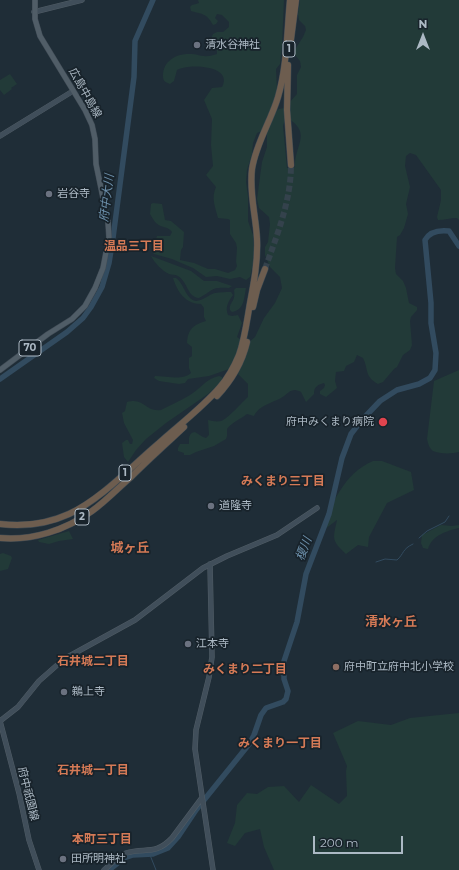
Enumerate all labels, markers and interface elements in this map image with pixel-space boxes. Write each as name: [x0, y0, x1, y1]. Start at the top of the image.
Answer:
north arrow: [403, 16, 443, 56]
text: N: [419, 17, 427, 31]
place label: 清水谷神社: [205, 38, 260, 52]
marker: 清水谷神社: [192, 40, 202, 50]
road number: 1: [283, 41, 295, 57]
street label: 広島中島線: [66, 66, 104, 120]
water label: 府中大川: [97, 173, 117, 223]
place label: 岩谷寺: [57, 187, 90, 201]
marker: 岩谷寺: [44, 189, 54, 199]
district label: 温品三丁目: [104, 239, 164, 253]
road number: 70: [19, 340, 41, 356]
place label: 府中みくまり病院: [286, 415, 374, 429]
marker: 府中みくまり病院: [377, 416, 389, 428]
road number: 1: [119, 465, 131, 481]
district label: みくまり三丁目: [241, 474, 325, 488]
place label: 道隆寺: [219, 499, 252, 513]
marker: 道隆寺: [206, 501, 216, 511]
road number: 2: [75, 509, 89, 525]
water label: 榎川: [293, 535, 315, 563]
district label: 城ヶ丘: [111, 540, 149, 556]
district label: 清水ヶ丘: [365, 614, 417, 630]
place label: 江本寺: [196, 637, 229, 651]
marker: 江本寺: [183, 639, 193, 649]
district label: 石井城二丁目: [57, 654, 129, 668]
place label: 府中町立府中北小学校: [344, 660, 454, 674]
district label: みくまり二丁目: [203, 662, 287, 676]
marker: 府中町立府中北小学校: [331, 662, 341, 672]
place label: 鵜上寺: [72, 685, 105, 699]
marker: 鵜上寺: [59, 687, 69, 697]
district label: みくまり一丁目: [238, 736, 322, 750]
district label: 石井城一丁目: [57, 763, 129, 777]
street label: 府中祇園線: [15, 766, 41, 822]
scale bar: [315, 828, 405, 854]
district label: 本町三丁目: [72, 832, 132, 846]
text: 200 m: [320, 835, 359, 850]
place label: 田所明神社: [71, 852, 126, 866]
marker: 田所明神社: [58, 854, 68, 864]

